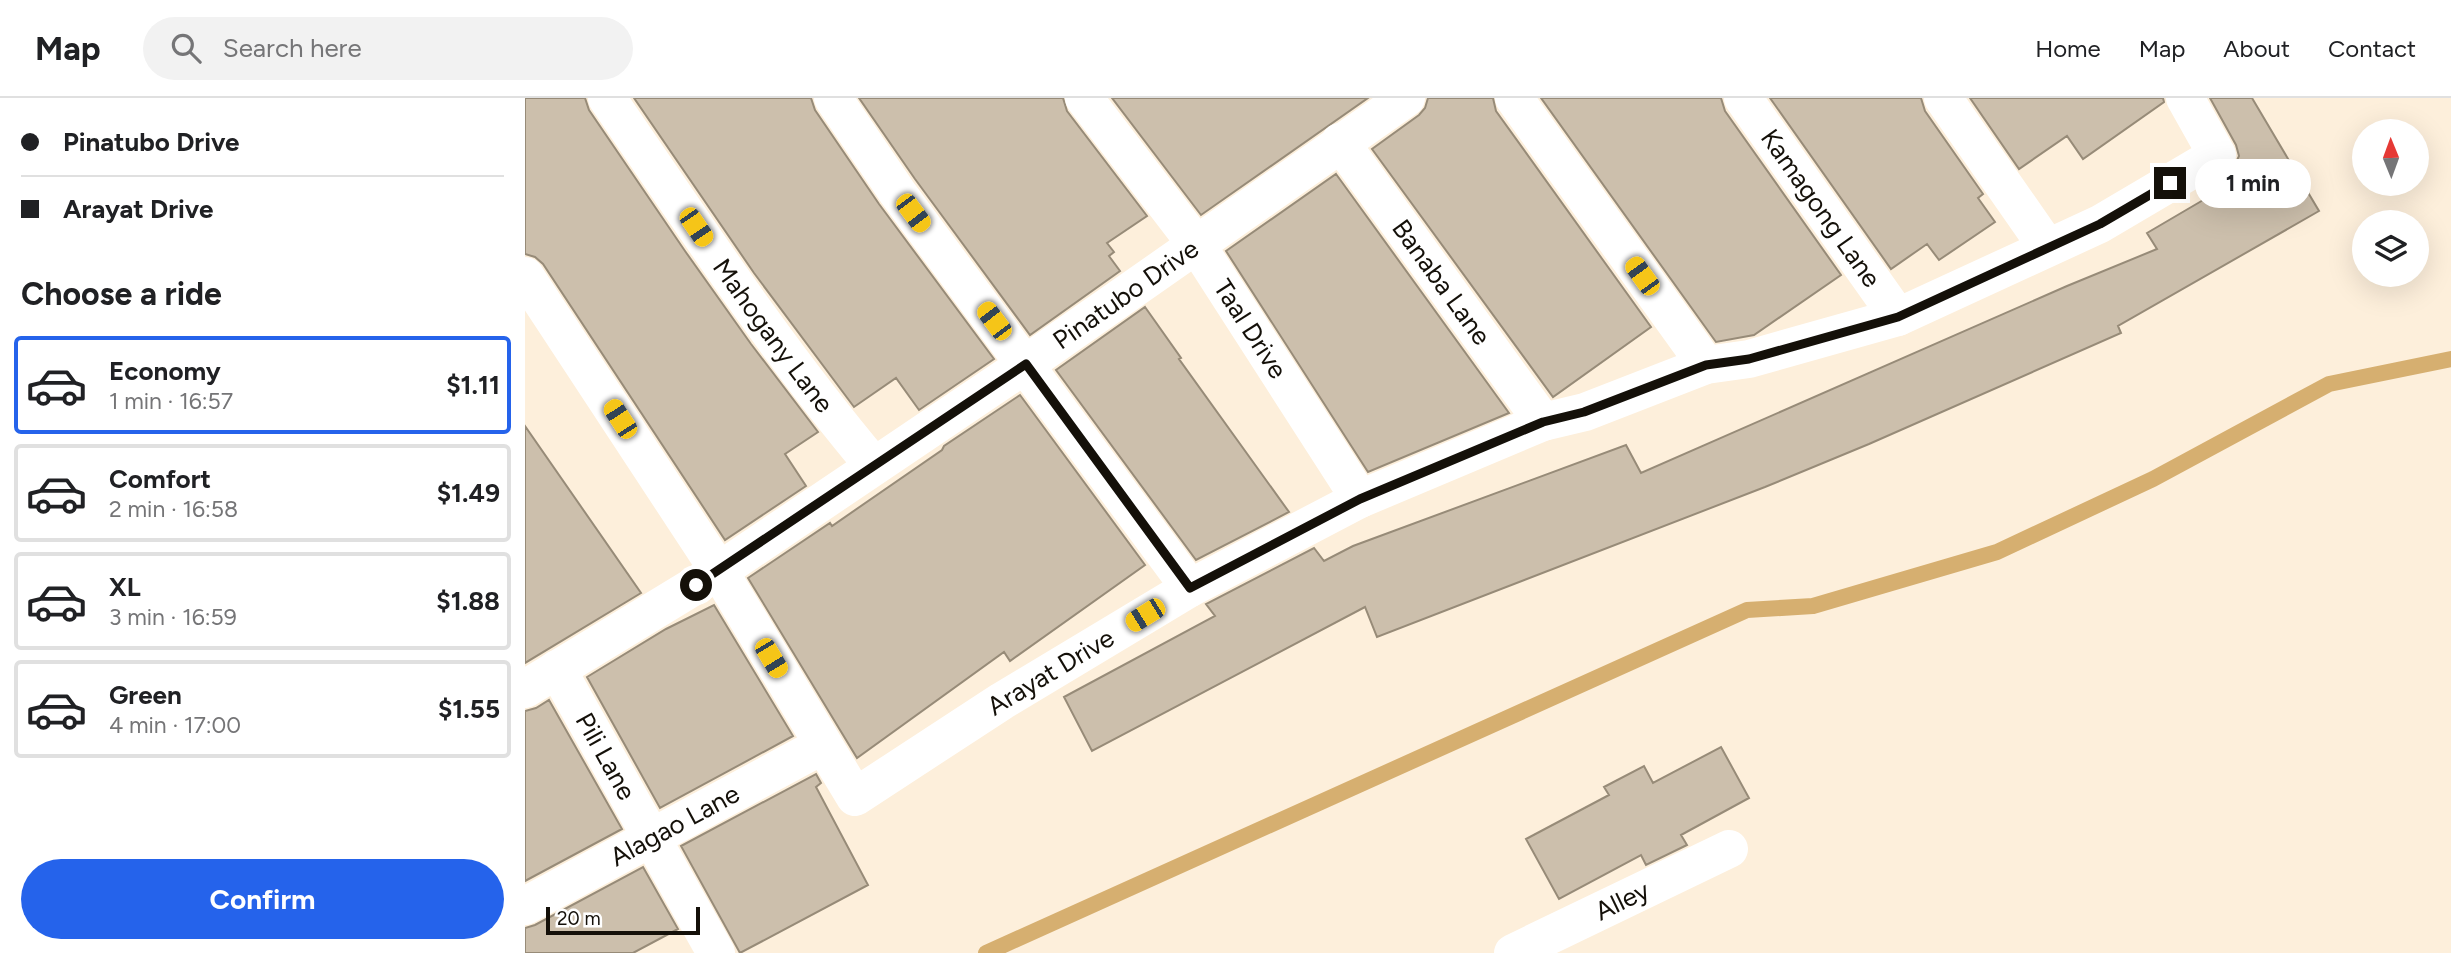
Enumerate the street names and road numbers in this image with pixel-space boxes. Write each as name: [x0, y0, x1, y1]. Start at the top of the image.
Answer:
street label: Kamagong Lane: [1754, 123, 1888, 294]
street label: Banaba Lane: [1385, 213, 1498, 351]
street label: Pinatubo Drive: [1047, 232, 1205, 356]
street label: Mahogany Lane: [706, 252, 840, 419]
street label: Taal Drive: [1207, 273, 1294, 385]
street label: Arayat Drive: [981, 621, 1120, 722]
street label: Pili Lane: [569, 707, 643, 805]
street label: Alagao Lane: [604, 777, 745, 873]
street label: Alley: [1590, 874, 1655, 927]

